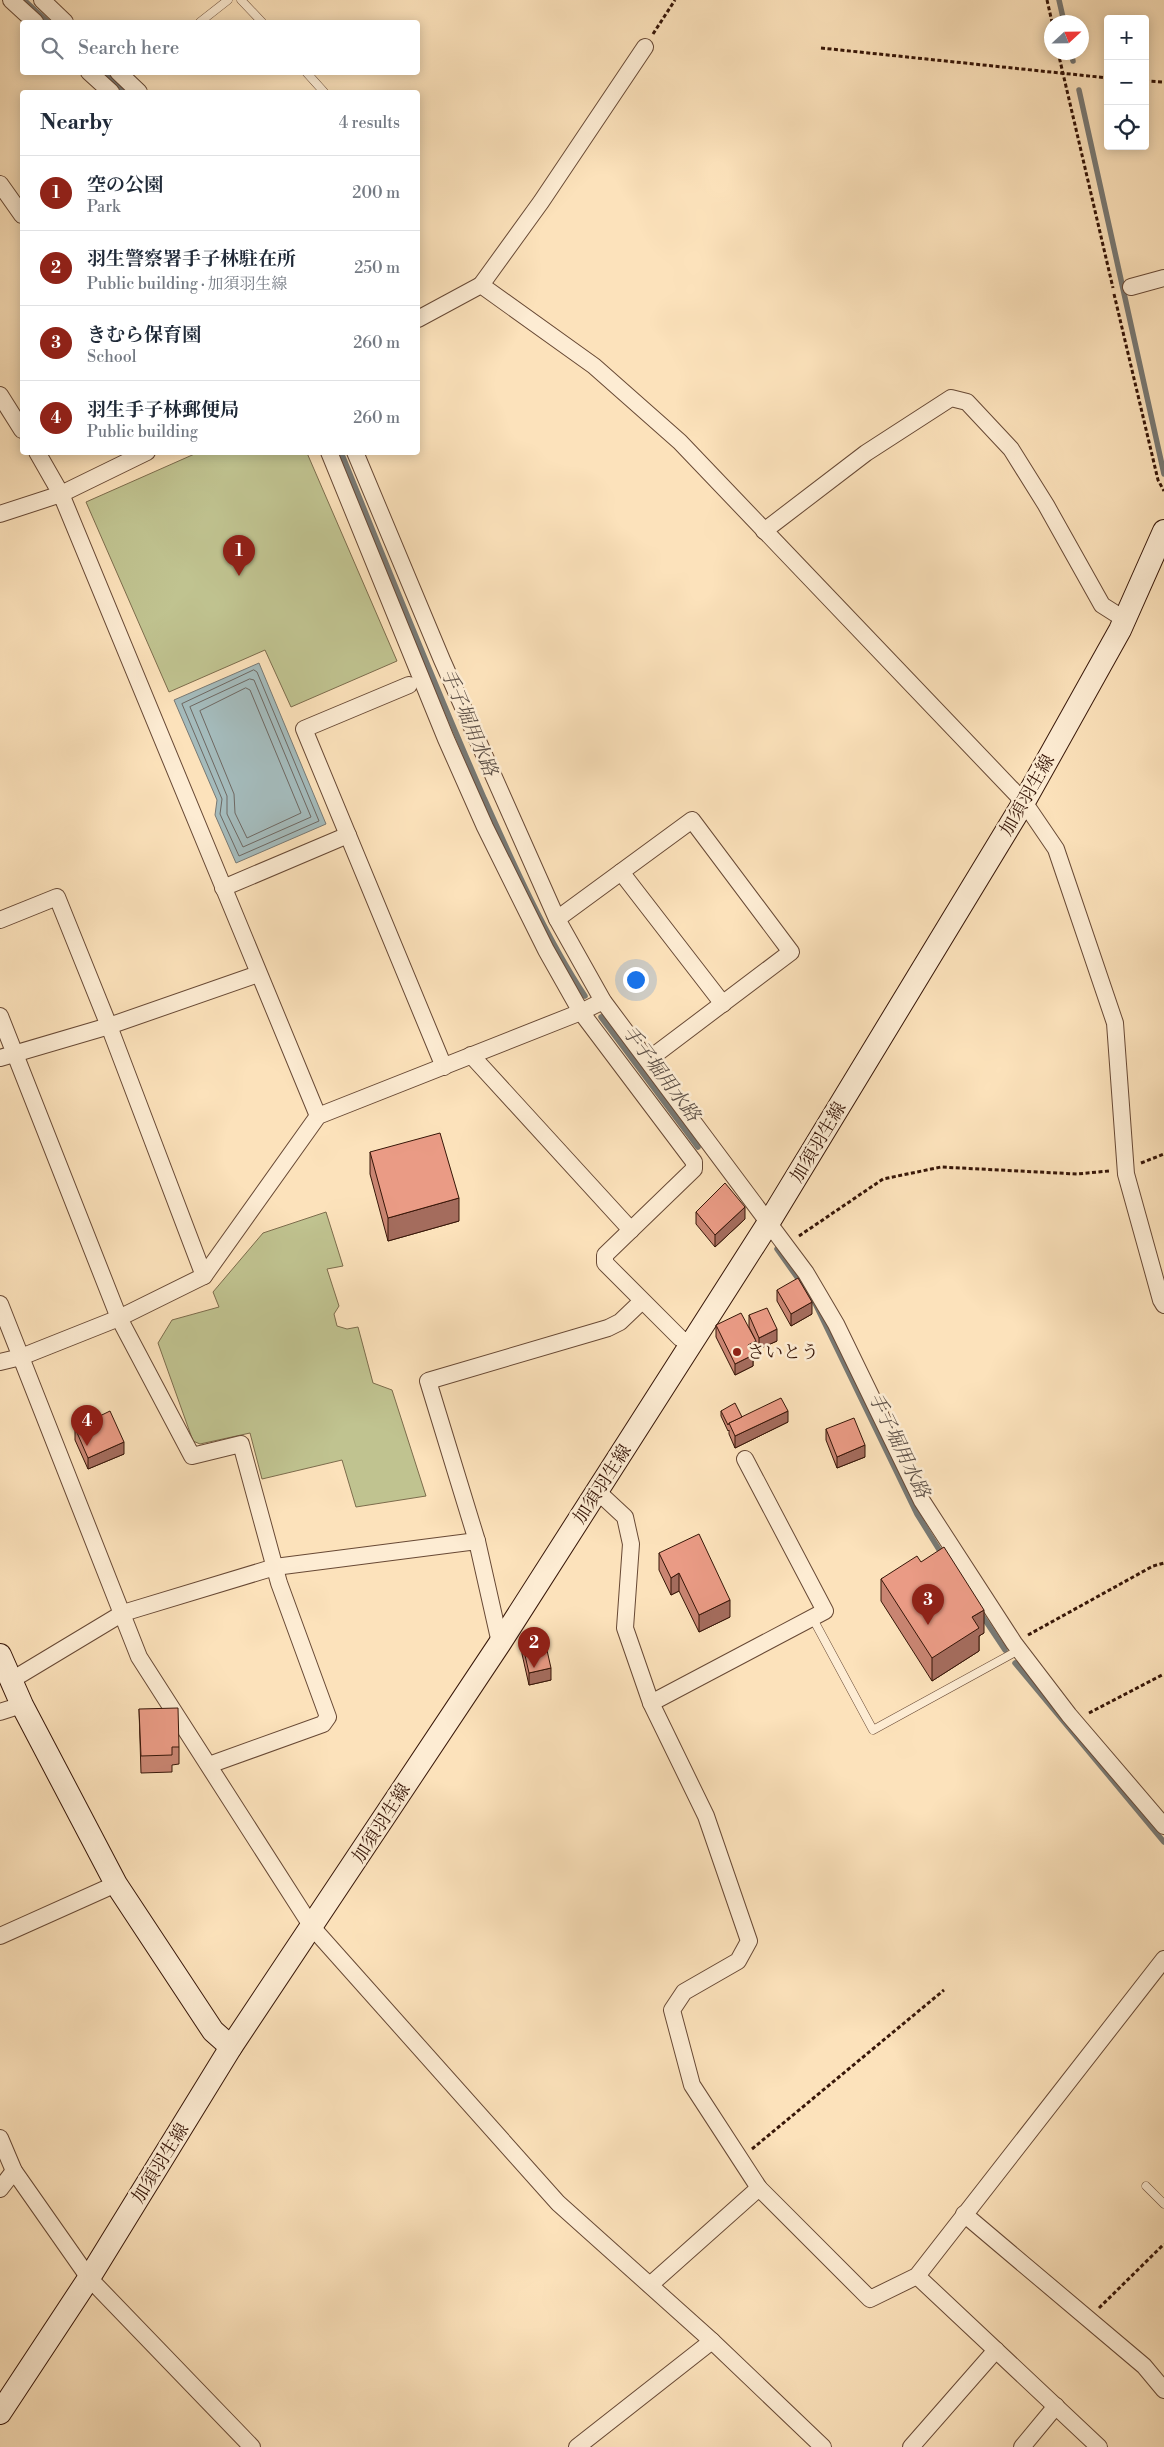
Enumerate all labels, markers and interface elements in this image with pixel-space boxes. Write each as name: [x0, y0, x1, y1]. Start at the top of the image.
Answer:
north arrow: [1044, 15, 1089, 60]
map controls: [1104, 15, 1149, 150]
button: +: [1104, 15, 1149, 60]
search box: [20, 20, 420, 75]
icon: search: [38, 34, 66, 62]
text: Search here: [78, 36, 179, 60]
button: −: [1104, 60, 1149, 105]
button: locate: [1104, 105, 1149, 150]
text: Nearby: [40, 110, 113, 136]
text: 4 results: [339, 113, 400, 133]
text: 空の公園: [87, 173, 163, 197]
text: 1: [52, 183, 60, 203]
text: 200 m: [352, 183, 400, 203]
text: Park: [87, 197, 120, 217]
text: 羽生警察署手子林駐在所: [87, 247, 296, 271]
text: 2: [51, 258, 61, 278]
text: 250 m: [354, 258, 400, 278]
text: Public building · 加須羽生線: [87, 274, 287, 294]
text: きむら保育園: [87, 323, 201, 347]
text: 3: [51, 333, 61, 353]
text: 260 m: [353, 333, 400, 353]
text: School: [87, 347, 136, 367]
text: 羽生手子林郵便局: [87, 398, 239, 422]
text: 4: [51, 408, 61, 428]
text: 260 m: [353, 408, 400, 428]
text: Public building: [87, 422, 198, 442]
pin: 1: [223, 535, 255, 576]
water label: 手子堀用水路: [436, 665, 503, 781]
street label: 加須羽生線: [995, 751, 1060, 840]
your location: [623, 967, 649, 993]
water label: 手子堀用水路: [617, 1021, 706, 1128]
street label: 加須羽生線: [785, 1098, 851, 1187]
place label: さいとう: [747, 1341, 819, 1364]
marker: さいとう: [731, 1346, 743, 1358]
water label: 手子堀用水路: [863, 1389, 936, 1504]
pin: 4: [71, 1405, 103, 1446]
street label: 加須羽生線: [568, 1440, 637, 1528]
pin: 3: [912, 1584, 944, 1625]
pin: 2: [518, 1627, 550, 1668]
street label: 加須羽生線: [347, 1779, 416, 1867]
street label: 加須羽生線: [127, 2119, 194, 2208]

